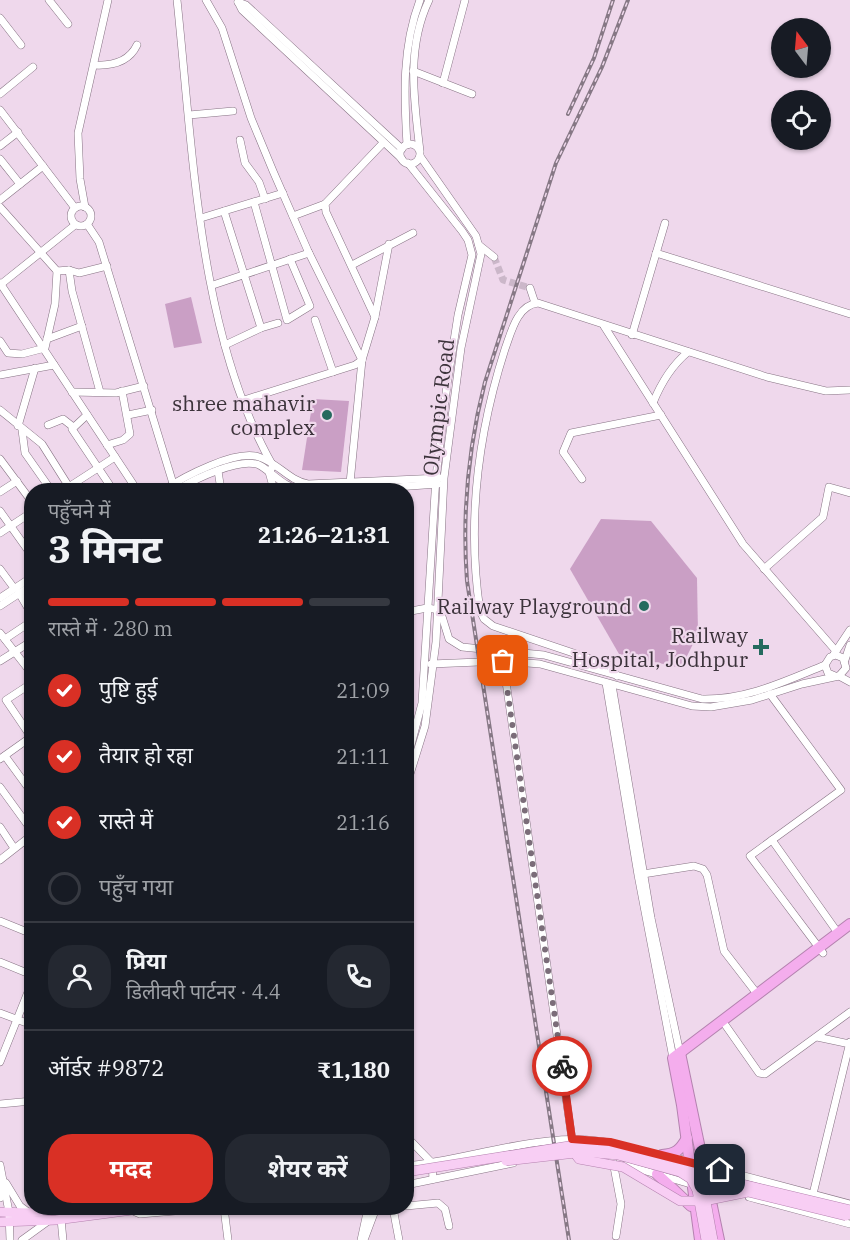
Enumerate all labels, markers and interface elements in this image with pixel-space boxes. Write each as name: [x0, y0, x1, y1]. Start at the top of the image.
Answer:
north arrow: [771, 18, 831, 78]
map controls: [771, 18, 831, 150]
button: locate: [771, 90, 831, 150]
street label: Olympic Road: [416, 337, 460, 477]
place label: shree mahavir complex: [172, 389, 316, 441]
marker: shree mahavir complex: [320, 408, 334, 422]
text: पहुँचने में: [48, 497, 110, 524]
text: 21:26–21:31: [258, 520, 390, 549]
text: 3 मिनट: [48, 523, 162, 574]
place label: Railway Playground: [437, 592, 632, 620]
marker: Railway Playground: [637, 599, 651, 613]
text: रास्ते में · 280 m: [48, 615, 173, 642]
place label: Railway Hospital, Jodhpur: [572, 621, 749, 673]
pin: [477, 635, 528, 686]
marker: Railway Hospital, Jodhpur: [752, 638, 770, 656]
icon: bag: [486, 644, 519, 677]
icon: check: [48, 674, 81, 707]
text: पुष्टि हुई: [99, 674, 158, 703]
text: 21:09: [336, 677, 390, 704]
icon: check: [48, 740, 81, 773]
text: तैयार हो रहा: [99, 740, 193, 769]
text: 21:11: [336, 743, 390, 770]
icon: check: [48, 806, 81, 839]
text: रास्ते में: [99, 806, 153, 835]
text: 21:16: [336, 809, 390, 836]
text: पहुँच गया: [99, 872, 173, 901]
button: person: [48, 945, 111, 1008]
button: phone: [327, 945, 390, 1008]
text: प्रिया: [126, 946, 166, 975]
text: डिलीवरी पार्टनर · 4.4: [126, 978, 281, 1005]
courier: [532, 1036, 592, 1096]
icon: bike: [546, 1050, 579, 1083]
text: ऑर्डर #9872: [48, 1053, 164, 1082]
text: ₹1,180: [317, 1055, 390, 1084]
button: मदद: [48, 1134, 213, 1203]
button: शेयर करें: [225, 1134, 390, 1203]
pin: [694, 1144, 745, 1195]
icon: home: [703, 1153, 736, 1186]

